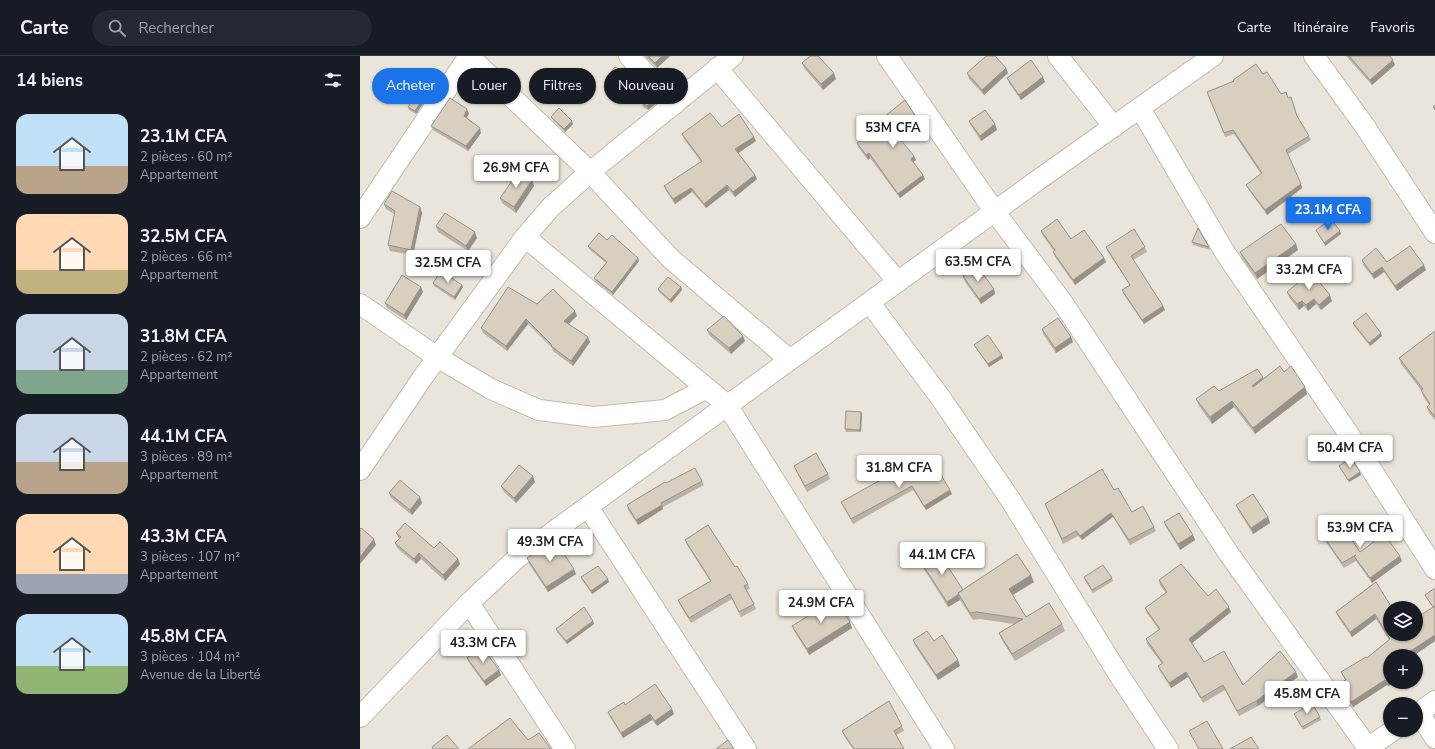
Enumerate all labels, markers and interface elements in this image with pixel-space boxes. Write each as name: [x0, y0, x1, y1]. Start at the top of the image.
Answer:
search box: [92, 10, 372, 46]
text: Carte: [20, 15, 68, 41]
icon: search: [106, 17, 128, 39]
text: Rechercher: [138, 18, 214, 38]
text: Carte: [1237, 18, 1271, 37]
text: Itinéraire: [1293, 18, 1348, 37]
text: Favoris: [1370, 18, 1415, 37]
chip: Acheter: [372, 68, 449, 104]
chip: Louer: [457, 68, 521, 104]
chip: Filtres: [529, 68, 596, 104]
chip: Nouveau: [604, 68, 688, 104]
text: 14 biens: [16, 69, 83, 92]
icon: filters: [322, 69, 344, 91]
pin: 53M CFA: [856, 115, 930, 149]
text: 53M CFA: [865, 119, 921, 137]
text: 23.1M CFA: [140, 125, 227, 148]
icon: home: [48, 130, 96, 178]
text: 2 pièces · 60 m²: [140, 148, 232, 166]
pin: 26.9M CFA: [470, 155, 562, 189]
text: 26.9M CFA: [483, 159, 549, 177]
text: Appartement: [140, 166, 218, 184]
pin: 23.1M CFA: [1282, 197, 1374, 231]
text: 23.1M CFA: [1295, 201, 1361, 219]
text: 32.5M CFA: [140, 225, 227, 248]
icon: home: [48, 230, 96, 278]
text: 2 pièces · 66 m²: [140, 248, 232, 266]
pin: 63.5M CFA: [932, 249, 1024, 283]
pin: 32.5M CFA: [402, 250, 494, 284]
text: 63.5M CFA: [945, 253, 1011, 271]
text: 32.5M CFA: [415, 254, 481, 272]
pin: 33.2M CFA: [1263, 257, 1355, 291]
text: 33.2M CFA: [1276, 261, 1342, 279]
text: Appartement: [140, 266, 218, 284]
text: 31.8M CFA: [140, 325, 227, 348]
icon: home: [48, 330, 96, 378]
text: 2 pièces · 62 m²: [140, 348, 232, 366]
text: Appartement: [140, 366, 218, 384]
text: 44.1M CFA: [140, 425, 227, 448]
icon: home: [48, 430, 96, 478]
pin: 50.4M CFA: [1304, 435, 1396, 469]
text: 50.4M CFA: [1317, 439, 1383, 457]
text: 3 pièces · 89 m²: [140, 448, 232, 466]
pin: 31.8M CFA: [853, 455, 945, 489]
text: 31.8M CFA: [866, 459, 932, 477]
text: Appartement: [140, 466, 218, 484]
pin: 53.9M CFA: [1314, 515, 1406, 549]
text: 53.9M CFA: [1327, 519, 1393, 537]
text: 43.3M CFA: [140, 525, 227, 548]
pin: 49.3M CFA: [504, 529, 596, 563]
icon: home: [48, 530, 96, 578]
text: 49.3M CFA: [517, 533, 583, 551]
pin: 44.1M CFA: [896, 542, 988, 576]
text: 44.1M CFA: [909, 546, 975, 564]
text: 3 pièces · 107 m²: [140, 548, 240, 566]
text: Appartement: [140, 566, 218, 584]
pin: 24.9M CFA: [775, 590, 867, 624]
text: 24.9M CFA: [788, 594, 854, 612]
map controls: [1383, 601, 1423, 737]
button: layers: [1383, 601, 1423, 641]
text: 45.8M CFA: [140, 625, 227, 648]
icon: home: [48, 630, 96, 678]
pin: 43.3M CFA: [437, 630, 529, 664]
text: 43.3M CFA: [450, 634, 516, 652]
text: 3 pièces · 104 m²: [140, 648, 240, 666]
button: +: [1383, 649, 1423, 689]
text: Avenue de la Liberté: [140, 666, 260, 684]
pin: 45.8M CFA: [1261, 681, 1353, 715]
text: 45.8M CFA: [1274, 685, 1340, 703]
button: −: [1383, 697, 1423, 737]

